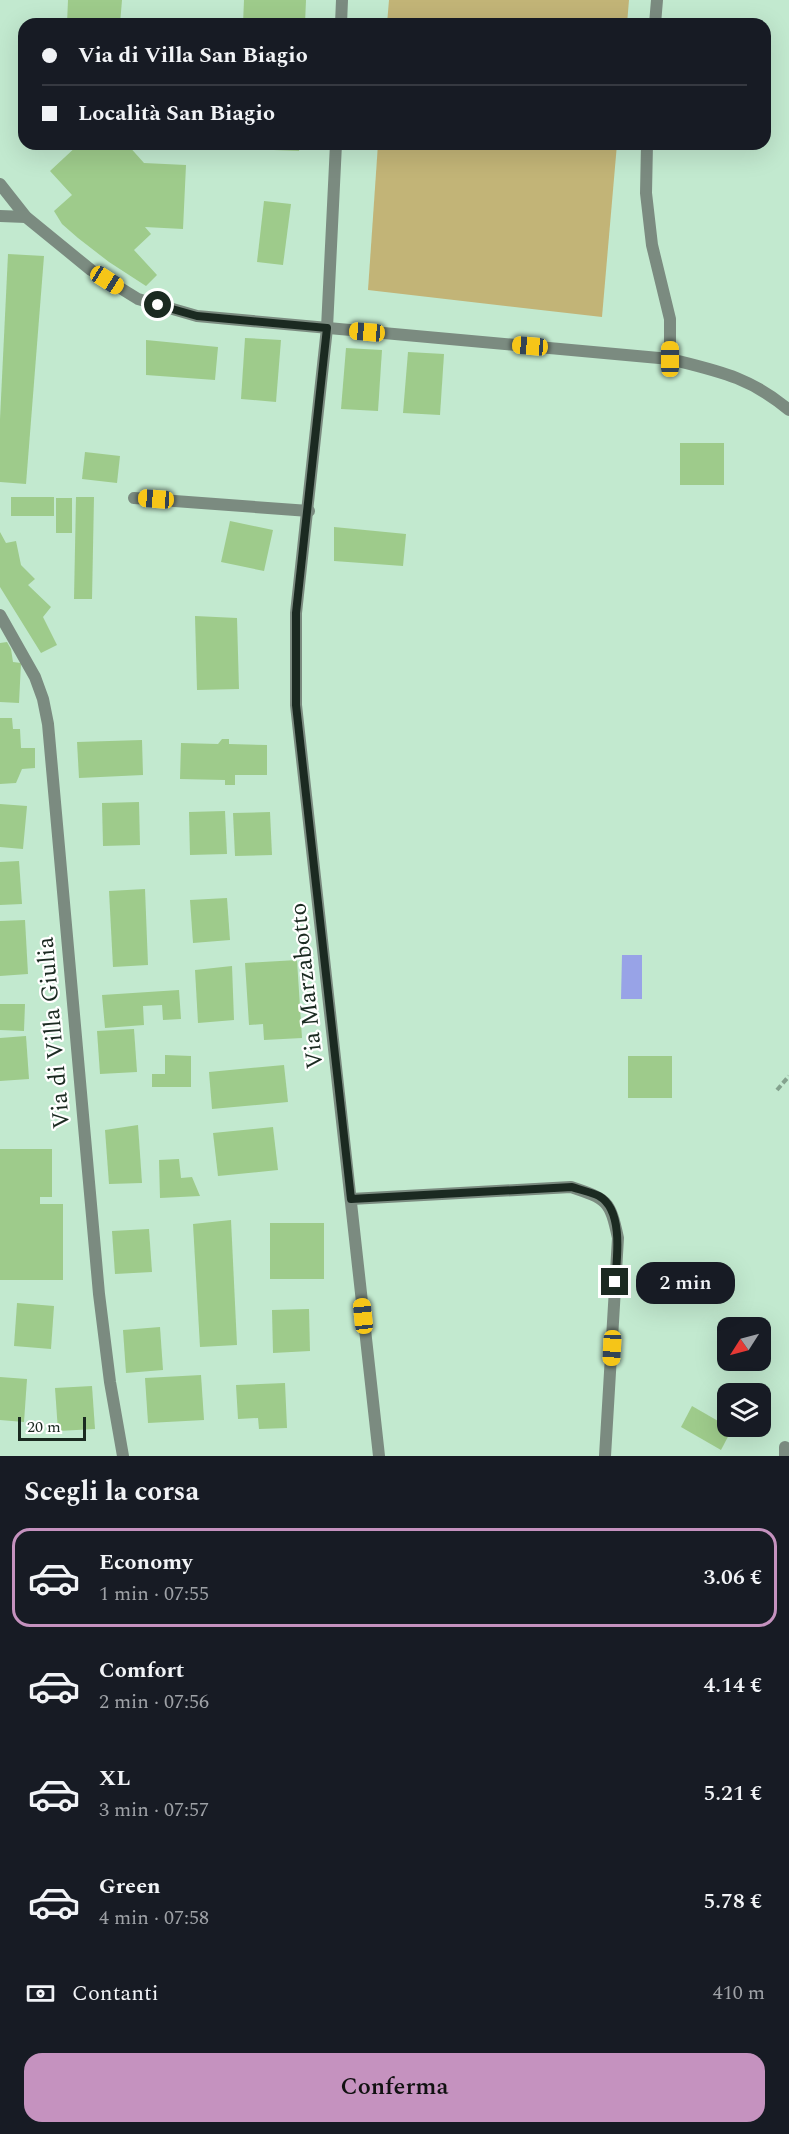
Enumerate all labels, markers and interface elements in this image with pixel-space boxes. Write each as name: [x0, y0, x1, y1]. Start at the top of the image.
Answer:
text: Via di Villa San Biagio: [78, 39, 308, 72]
text: Località San Biagio: [78, 97, 275, 130]
car: [87, 263, 127, 297]
route start: [144, 291, 171, 318]
car: [348, 321, 386, 343]
car: [511, 335, 549, 357]
car: [661, 341, 679, 377]
car: [137, 489, 175, 509]
street label: Via Marzabotto: [280, 901, 334, 1071]
street label: Via di Villa Giulia: [28, 935, 80, 1131]
callout: 2 min: [636, 1261, 735, 1303]
route end: [601, 1268, 628, 1295]
text: 2 min: [660, 1268, 711, 1298]
car: [352, 1297, 374, 1335]
north arrow: [717, 1317, 771, 1371]
map controls: [717, 1317, 771, 1437]
car: [602, 1330, 622, 1366]
button: layers: [717, 1383, 771, 1437]
scale bar: [18, 1414, 86, 1442]
text: 20 m: [27, 1415, 61, 1439]
text: Scegli la corsa: [24, 1471, 199, 1513]
text: Economy: [99, 1546, 192, 1579]
icon: car: [27, 1551, 81, 1605]
text: 3.06 €: [704, 1561, 762, 1594]
text: 1 min · 07:55: [99, 1579, 209, 1609]
text: Comfort: [99, 1654, 184, 1687]
icon: car: [27, 1659, 81, 1713]
text: 4.14 €: [704, 1669, 762, 1702]
text: 2 min · 07:56: [99, 1687, 209, 1717]
text: XL: [99, 1762, 130, 1795]
icon: car: [27, 1767, 81, 1821]
text: 5.21 €: [704, 1777, 762, 1810]
text: 3 min · 07:57: [99, 1795, 209, 1825]
text: Green: [99, 1870, 161, 1903]
icon: car: [27, 1875, 81, 1929]
text: 5.78 €: [704, 1885, 762, 1918]
text: 4 min · 07:58: [99, 1903, 209, 1933]
icon: cash: [24, 1977, 57, 2010]
text: Contanti: [72, 1977, 159, 2010]
text: 410 m: [713, 1978, 765, 2008]
button: Conferma: [24, 2053, 765, 2122]

